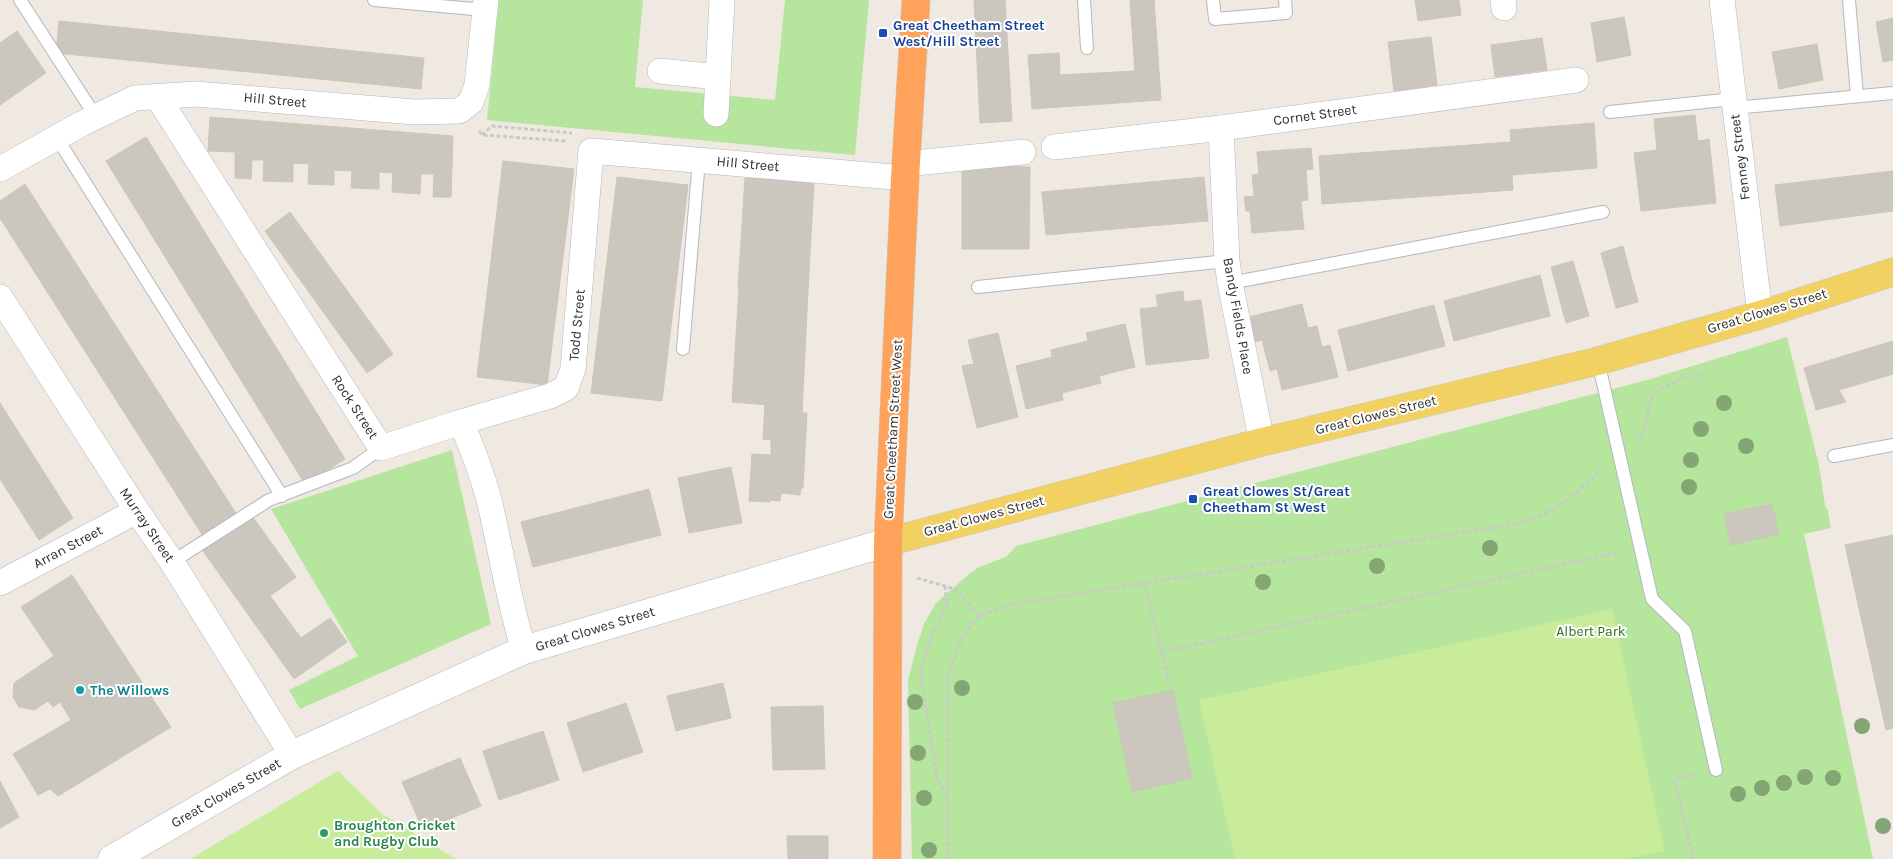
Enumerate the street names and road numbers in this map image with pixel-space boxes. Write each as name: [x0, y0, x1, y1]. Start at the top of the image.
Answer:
street label: Hill Street: [243, 89, 307, 111]
street label: Cornet Street: [1272, 101, 1358, 129]
street label: Fenney Street: [1726, 113, 1754, 201]
street label: Hill Street: [716, 153, 780, 175]
street label: Bandy Fields Place: [1219, 256, 1257, 376]
street label: Great Clowes Street: [1705, 285, 1829, 337]
street label: Todd Street: [565, 288, 589, 362]
street label: Great Cheetham Street West: [880, 338, 906, 520]
street label: Rock Street: [328, 372, 382, 442]
street label: Great Clowes Street: [1314, 392, 1438, 438]
street label: Murray Street: [116, 484, 178, 566]
street label: Great Clowes Street: [922, 492, 1046, 540]
street label: Arran Street: [30, 522, 106, 572]
street label: Great Clowes Street: [533, 603, 657, 655]
street label: Great Clowes Street: [168, 755, 284, 831]

